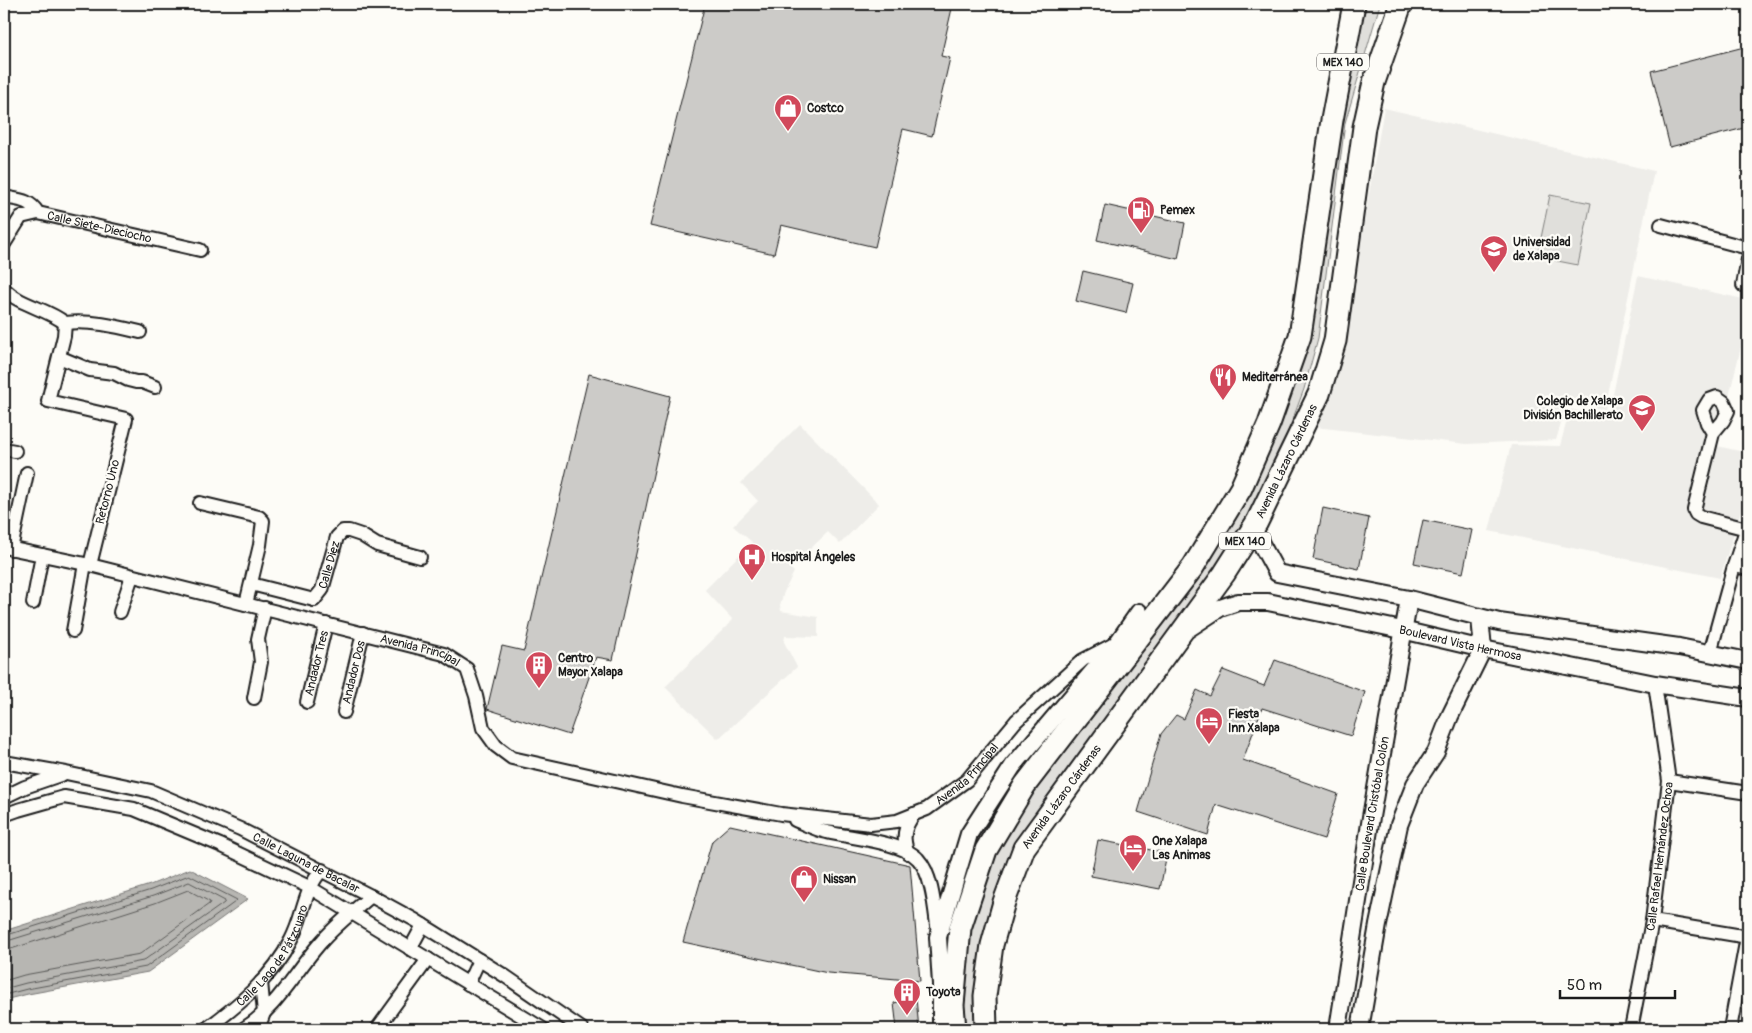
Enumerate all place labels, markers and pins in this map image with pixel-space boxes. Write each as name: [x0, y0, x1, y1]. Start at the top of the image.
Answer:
shop icon: Costco: [773, 93, 803, 132]
place label: Costco: [807, 101, 844, 116]
fuel station icon: Pemex: [1126, 195, 1156, 234]
place label: Pemex: [1160, 203, 1195, 218]
school or university icon: Universidad de Xalapa: [1479, 234, 1509, 273]
place label: Universidad de Xalapa: [1513, 235, 1571, 264]
restaurant icon: Mediterránea: [1208, 362, 1238, 401]
place label: Mediterránea: [1242, 370, 1308, 385]
school or university icon: Colegio de Xalapa División Bachillerato: [1627, 393, 1657, 432]
place label: Colegio de Xalapa División Bachillerato: [1523, 394, 1624, 423]
hospital icon: Hospital Ángeles: [737, 542, 767, 581]
place label: Hospital Ángeles: [771, 549, 856, 565]
building icon: Centro Mayor Xalapa: [524, 650, 554, 689]
place label: Centro Mayor Xalapa: [558, 651, 623, 680]
hotel icon: Fiesta Inn Xalapa: [1194, 706, 1224, 745]
place label: Fiesta Inn Xalapa: [1228, 707, 1280, 736]
hotel icon: One Xalapa Las Animas: [1118, 833, 1148, 872]
place label: One Xalapa Las Animas: [1152, 834, 1211, 863]
shop icon: Nissan: [789, 864, 819, 903]
place label: Nissan: [823, 872, 856, 887]
building icon: Toyota: [892, 977, 922, 1016]
place label: Toyota: [925, 985, 961, 1000]

